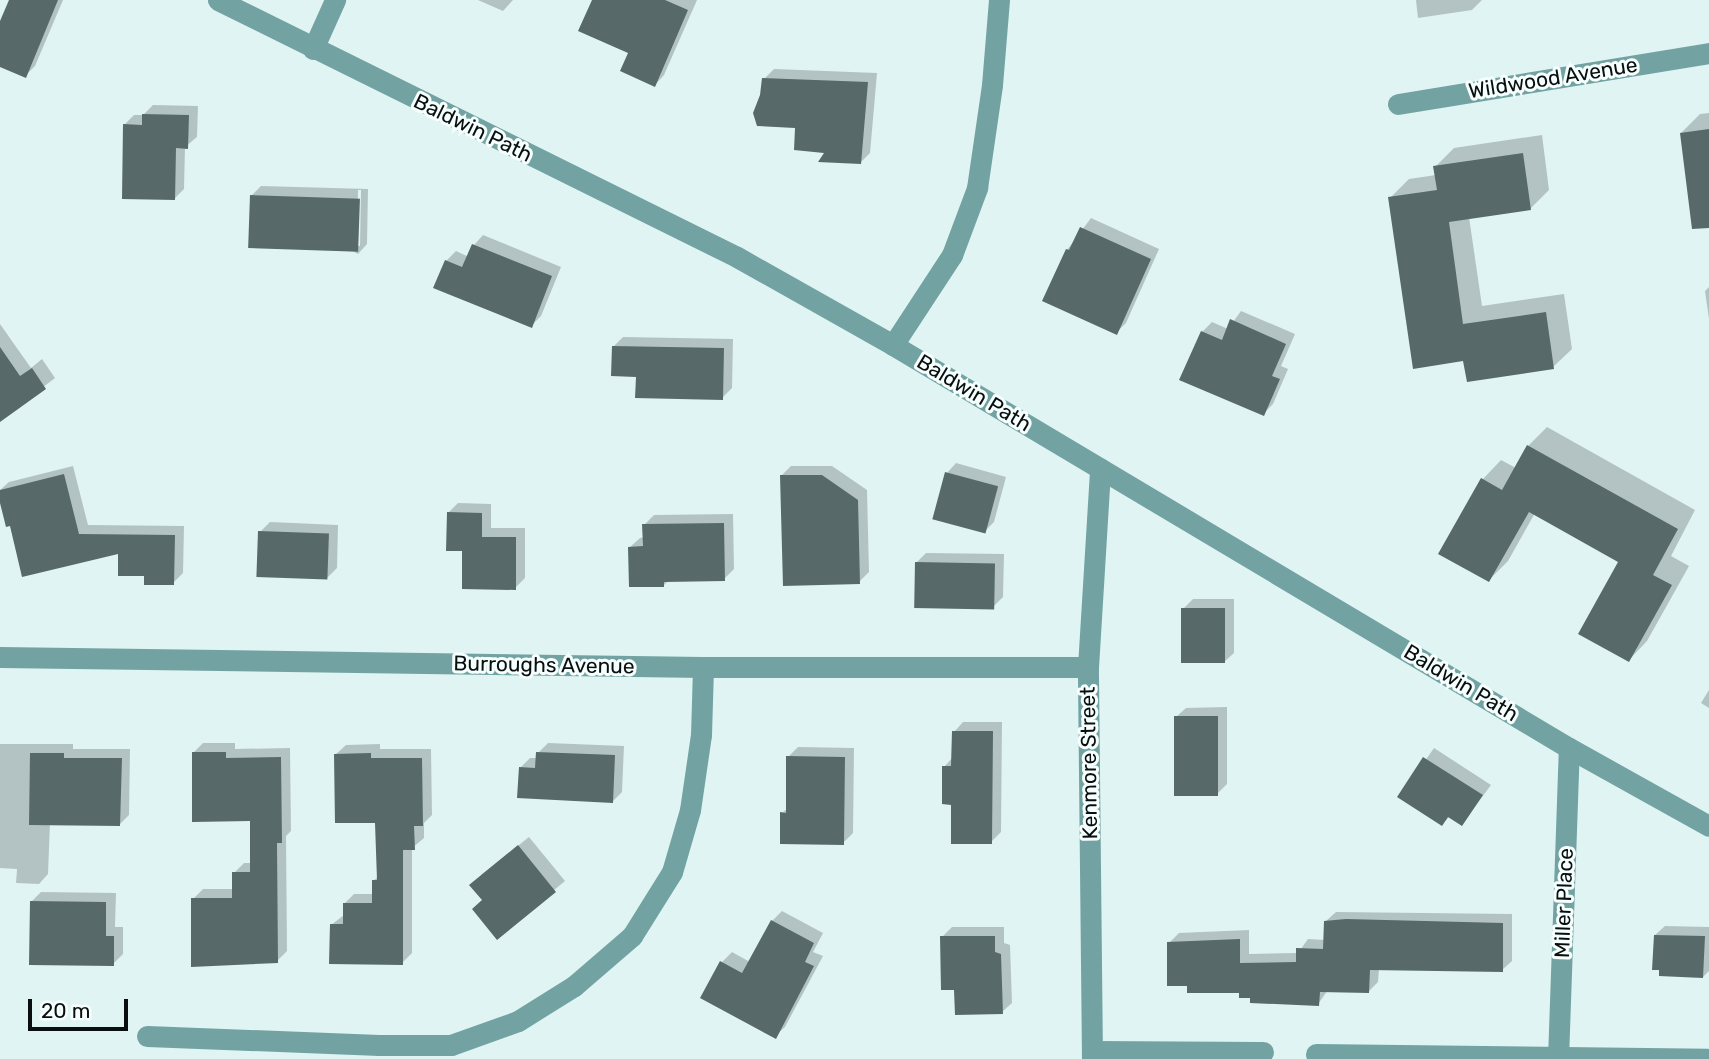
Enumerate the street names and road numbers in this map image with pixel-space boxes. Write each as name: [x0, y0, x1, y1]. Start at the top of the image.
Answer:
street label: Wildwood Avenue: [1466, 52, 1640, 104]
street label: Baldwin Path: [410, 88, 536, 168]
street label: Baldwin Path: [912, 349, 1036, 437]
street label: Baldwin Path: [1399, 639, 1523, 727]
street label: Burroughs Avenue: [453, 651, 635, 679]
street label: Kenmore Street: [1075, 686, 1103, 840]
street label: Miller Place: [1549, 847, 1579, 959]

